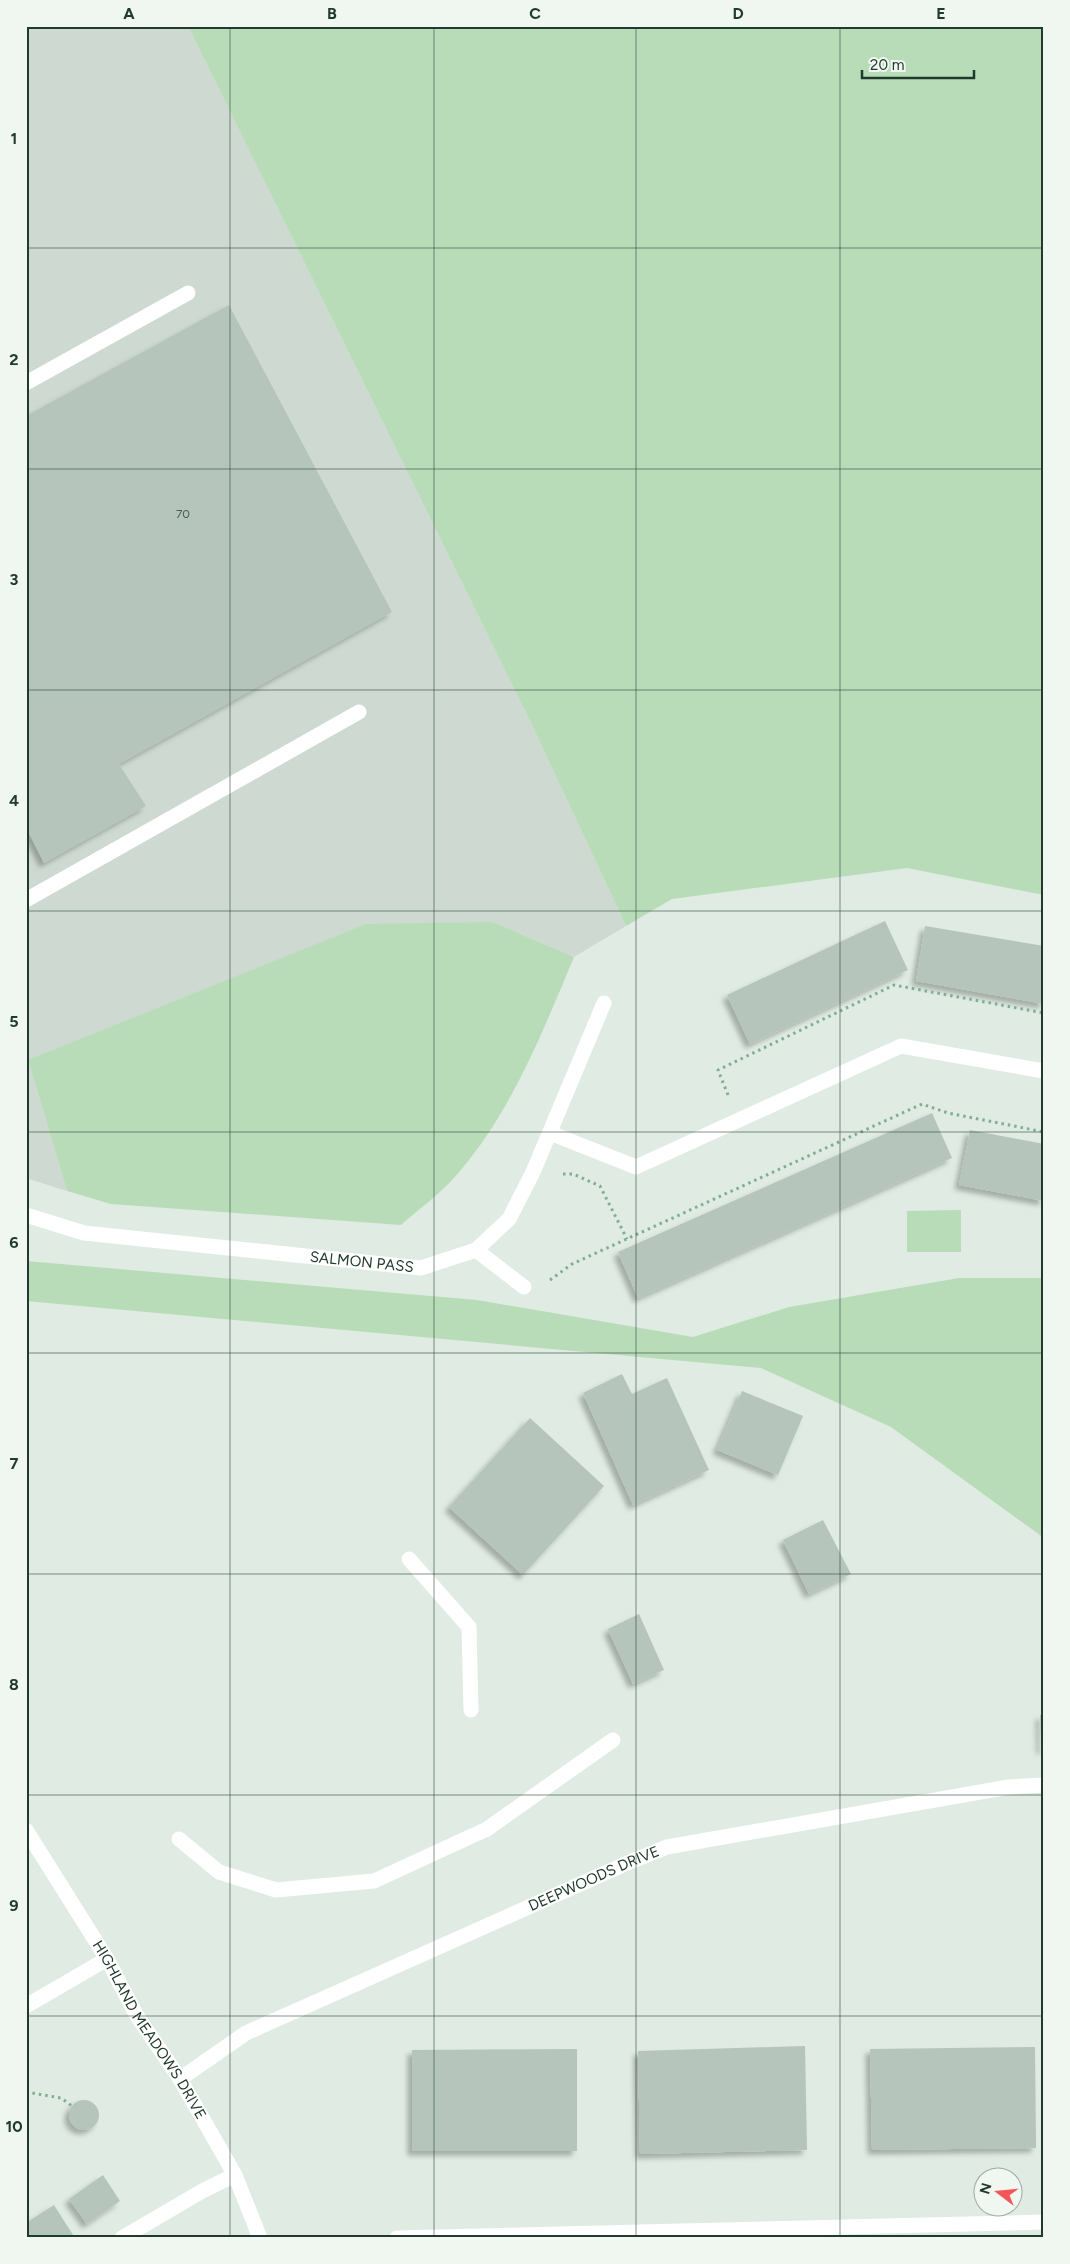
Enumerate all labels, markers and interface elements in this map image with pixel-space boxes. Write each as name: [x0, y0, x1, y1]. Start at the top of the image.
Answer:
text: A: [123, 4, 135, 23]
text: B: [327, 4, 337, 23]
text: C: [529, 4, 541, 23]
text: D: [732, 4, 744, 23]
text: E: [936, 4, 946, 23]
scale bar: [862, 48, 975, 80]
text: 20 m: [870, 56, 904, 74]
text: 1: [11, 129, 17, 148]
text: 2: [9, 350, 19, 369]
house number: 70: [176, 507, 190, 521]
text: 3: [10, 570, 19, 589]
text: 4: [9, 791, 19, 810]
text: 5: [9, 1012, 19, 1031]
text: 6: [9, 1233, 19, 1252]
street label: SALMON PASS: [309, 1248, 415, 1276]
text: 7: [10, 1454, 19, 1473]
text: 8: [9, 1675, 19, 1694]
street label: DEEPWOODS DRIVE: [526, 1842, 662, 1915]
text: 9: [9, 1896, 19, 1915]
street label: HIGHLAND MEADOWS DRIVE: [89, 1937, 210, 2122]
text: 10: [5, 2117, 23, 2136]
north arrow: [972, 2166, 1022, 2216]
text: N: [976, 2181, 996, 2196]

